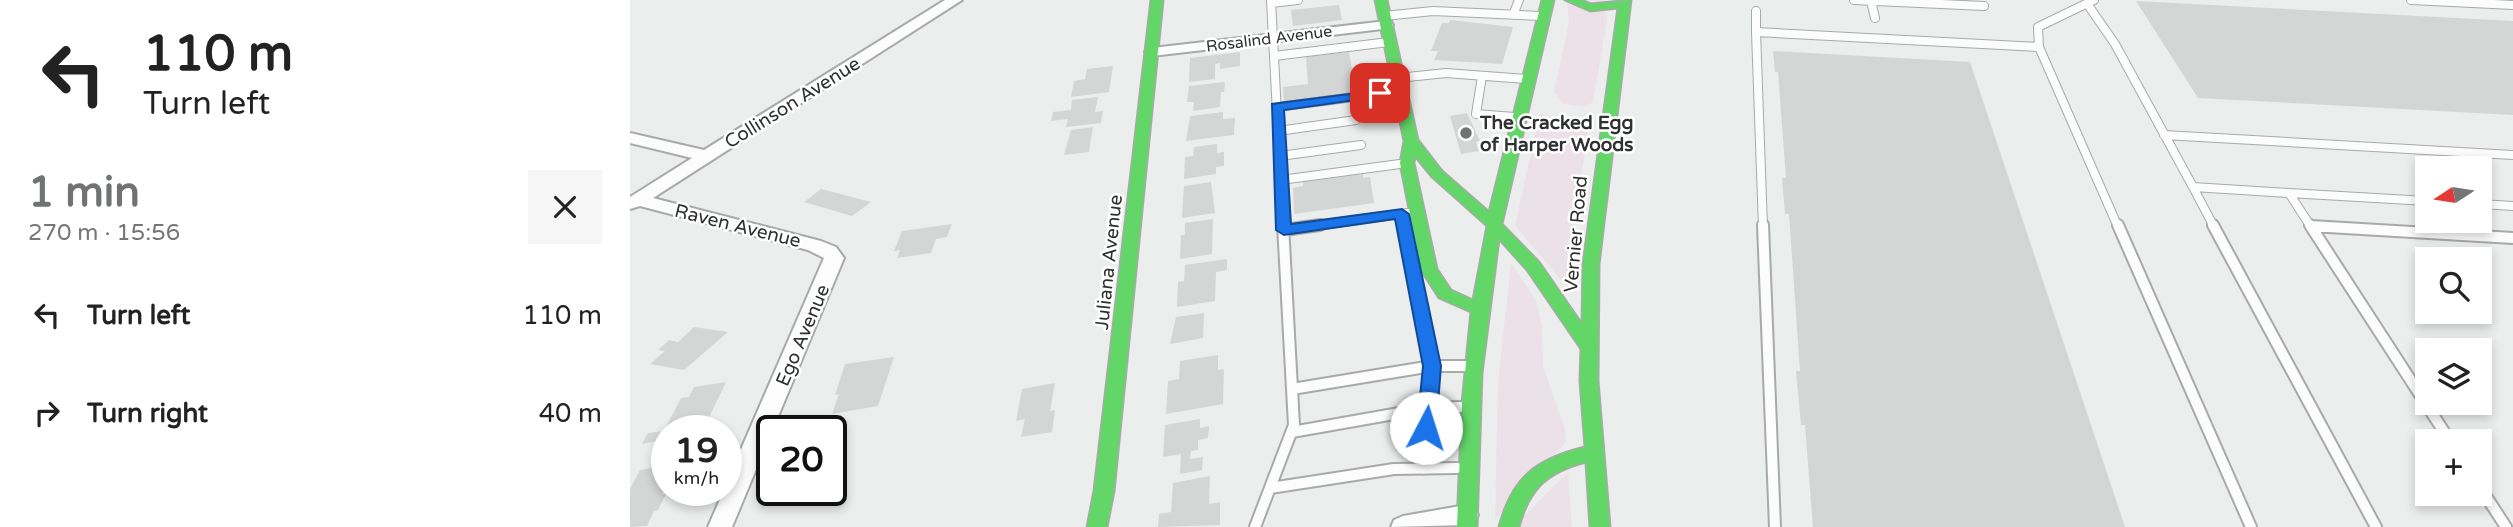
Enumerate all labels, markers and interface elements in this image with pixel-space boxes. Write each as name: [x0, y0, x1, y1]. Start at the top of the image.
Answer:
street label: Rosalind Avenue: [1205, 21, 1333, 57]
text: 110 m: [143, 25, 293, 84]
icon: left: [28, 28, 119, 119]
street label: Collinson Avenue: [721, 52, 864, 153]
pin: [1350, 63, 1410, 123]
icon: arrive: [1361, 74, 1399, 112]
text: Turn left: [143, 85, 270, 123]
place label: The Cracked Egg of Harper Woods: [1479, 112, 1634, 157]
marker: The Cracked Egg of Harper Woods: [1458, 125, 1474, 141]
north arrow: [2415, 156, 2492, 233]
map controls: [2415, 156, 2492, 506]
text: 1 min: [28, 167, 140, 218]
button: close: [528, 170, 602, 244]
street label: Vernier Road: [1560, 175, 1592, 293]
street label: Juliana Avenue: [1091, 193, 1127, 331]
street label: Raven Avenue: [672, 200, 803, 252]
text: 270 m · 15:56: [28, 219, 180, 247]
button: search: [2415, 247, 2492, 324]
street label: Ego Avenue: [772, 281, 834, 390]
icon: left: [28, 296, 66, 334]
text: Turn left: [87, 300, 190, 331]
text: 110 m: [522, 300, 602, 331]
button: layers: [2415, 338, 2492, 415]
position arrow: [1389, 391, 1463, 465]
icon: right: [28, 394, 66, 432]
text: Turn right: [87, 398, 208, 429]
text: 40 m: [539, 398, 602, 429]
speed limit sign: 20: [756, 415, 847, 506]
button: +: [2415, 429, 2492, 506]
text: 19: [675, 430, 718, 472]
text: km/h: [674, 467, 719, 489]

